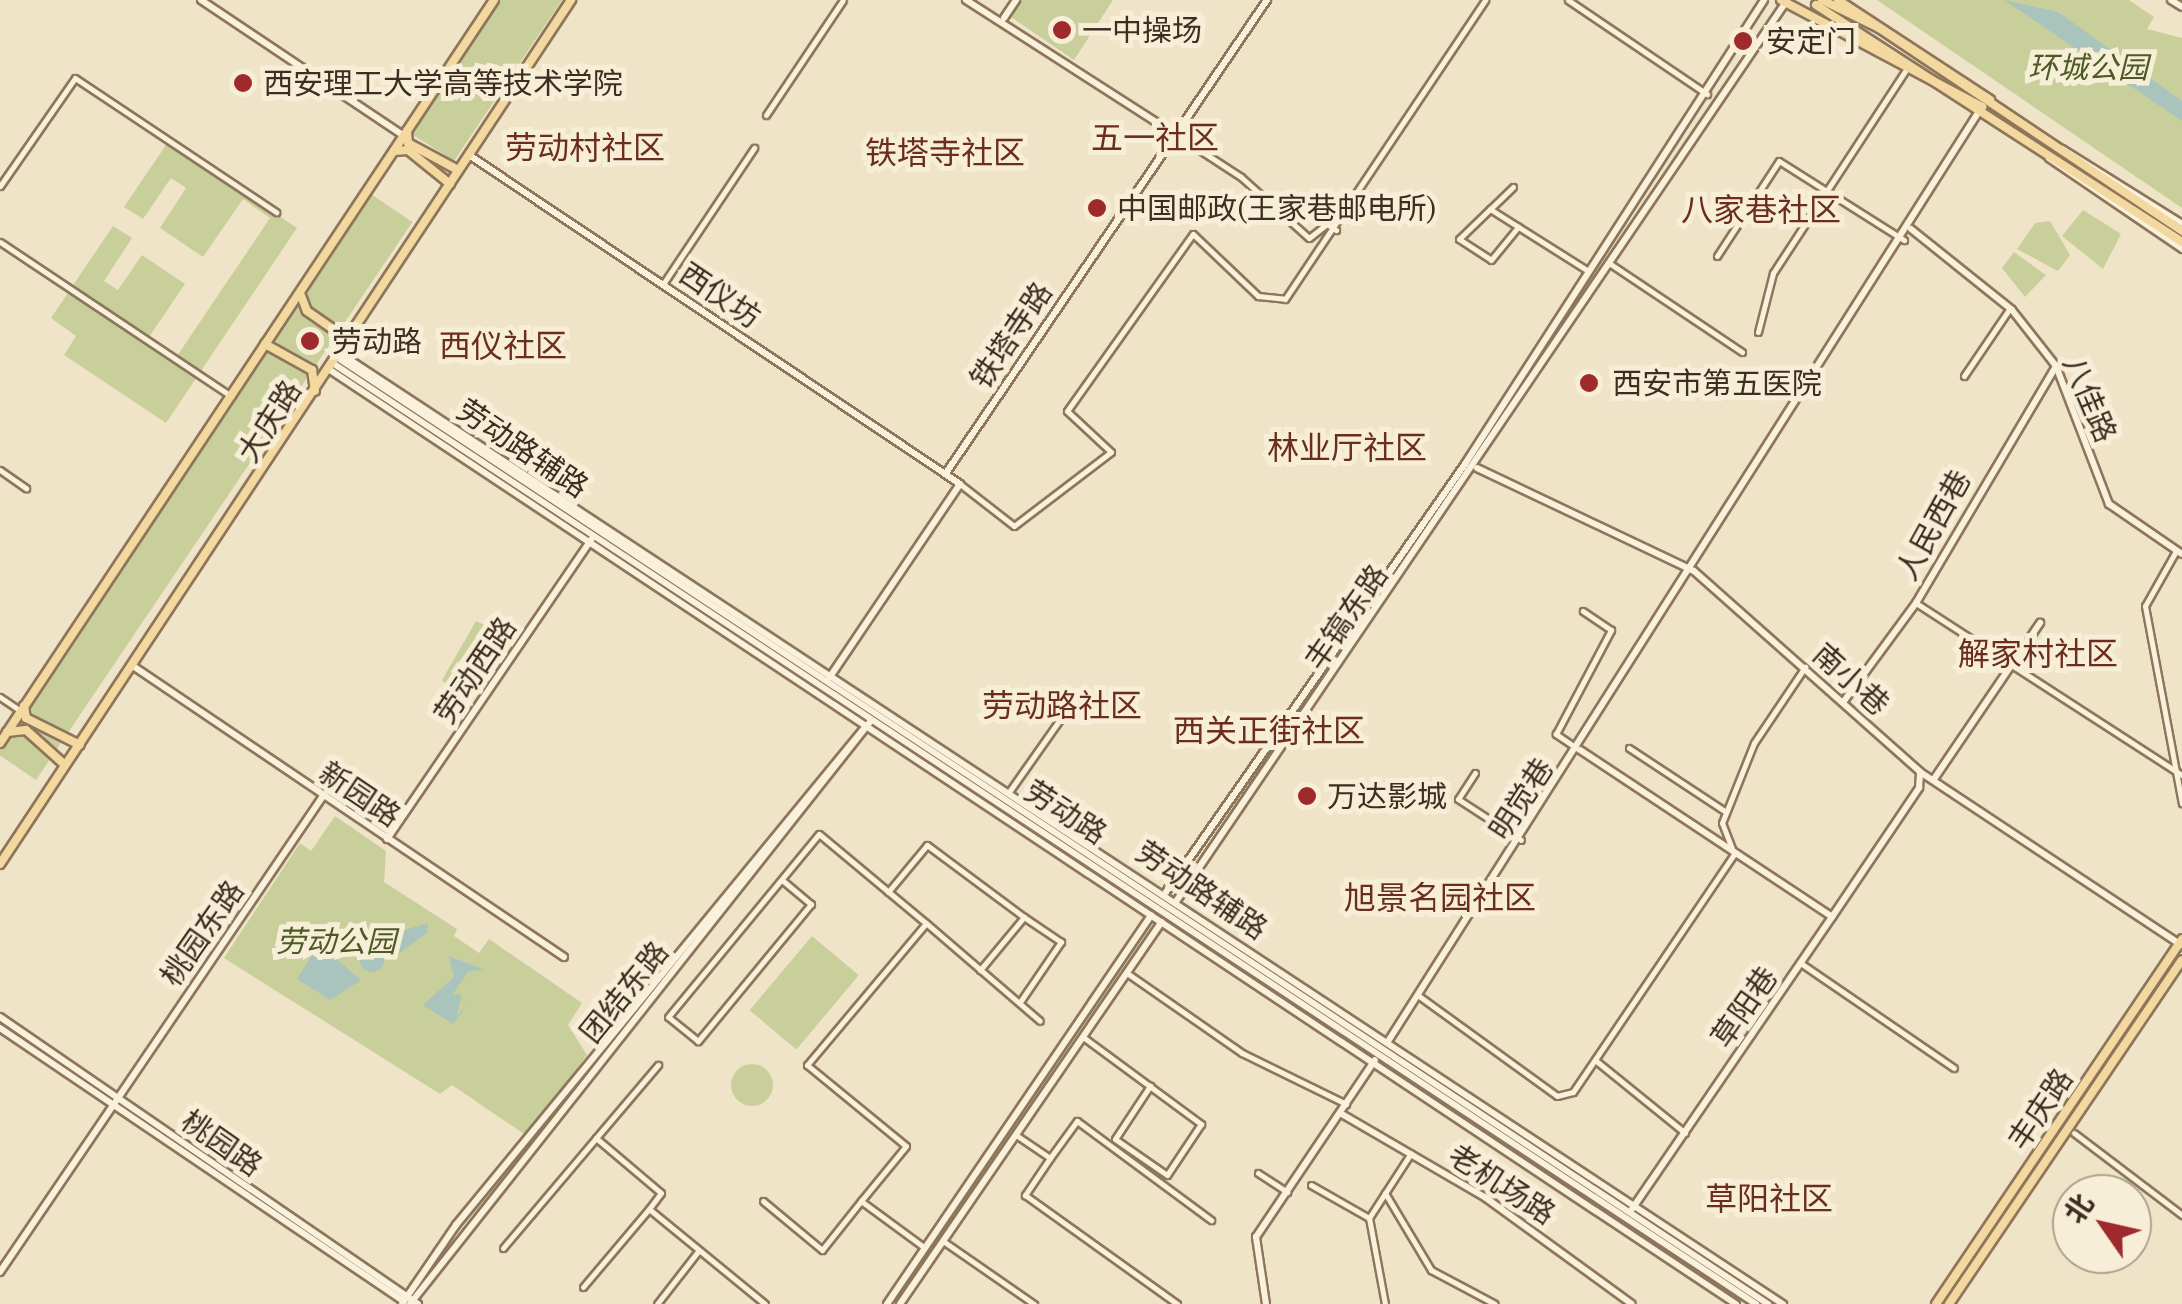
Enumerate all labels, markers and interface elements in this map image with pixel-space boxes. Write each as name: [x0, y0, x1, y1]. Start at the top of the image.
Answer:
place label: 一中操场: [1082, 12, 1202, 48]
marker: 一中操场: [1051, 19, 1073, 41]
place label: 安定门: [1766, 23, 1856, 59]
marker: 安定门: [1730, 28, 1756, 54]
park label: 环城公园: [2028, 49, 2148, 85]
place label: 西安理工大学高等技术学院: [263, 65, 623, 101]
marker: 西安理工大学高等技术学院: [232, 72, 254, 94]
district label: 五一社区: [1091, 118, 1219, 156]
district label: 劳动村社区: [505, 128, 665, 166]
district label: 铁塔寺社区: [865, 133, 1025, 171]
place label: 中国邮政(王家巷邮电所): [1117, 190, 1437, 226]
district label: 八家巷社区: [1681, 190, 1841, 228]
marker: 中国邮政(王家巷邮电所): [1086, 197, 1108, 219]
street label: 西仪坊: [673, 255, 767, 335]
street label: 铁塔寺路: [963, 275, 1059, 395]
place label: 劳动路: [332, 323, 422, 359]
district label: 西仪社区: [439, 326, 567, 364]
marker: 劳动路: [297, 328, 323, 354]
street label: 八佳路: [2056, 351, 2124, 447]
place label: 西安市第五医院: [1612, 365, 1822, 401]
marker: 西安市第五医院: [1576, 370, 1602, 396]
street label: 大庆路: [229, 373, 309, 469]
street label: 劳动路辅路: [451, 391, 595, 505]
district label: 林业厅社区: [1267, 428, 1427, 466]
street label: 人民西巷: [1888, 464, 1978, 586]
street label: 丰镐东路: [1297, 558, 1395, 676]
street label: 劳动西路: [427, 610, 523, 730]
district label: 解家村社区: [1958, 634, 2118, 672]
street label: 南小巷: [1806, 636, 1896, 722]
district label: 劳动路社区: [982, 686, 1142, 724]
district label: 西关正街社区: [1173, 711, 1365, 749]
street label: 明觉巷: [1481, 751, 1561, 847]
street label: 新园路: [313, 754, 407, 834]
street label: 劳动路: [1018, 772, 1114, 852]
place label: 万达影城: [1327, 778, 1447, 814]
marker: 万达影城: [1296, 785, 1318, 807]
street label: 劳动路辅路: [1130, 833, 1274, 947]
street label: 桃园东路: [153, 874, 251, 992]
district label: 旭景名园社区: [1344, 878, 1536, 916]
park label: 劳动公园: [276, 923, 396, 959]
street label: 团结东路: [572, 934, 676, 1050]
street label: 草阳巷: [1703, 960, 1785, 1054]
street label: 丰庆路: [2000, 1062, 2080, 1156]
street label: 桃园路: [175, 1102, 269, 1184]
street label: 老机场路: [1442, 1136, 1562, 1232]
north arrow: [2052, 1174, 2152, 1274]
district label: 草阳社区: [1705, 1179, 1833, 1217]
text: 北: [2055, 1186, 2102, 1230]

